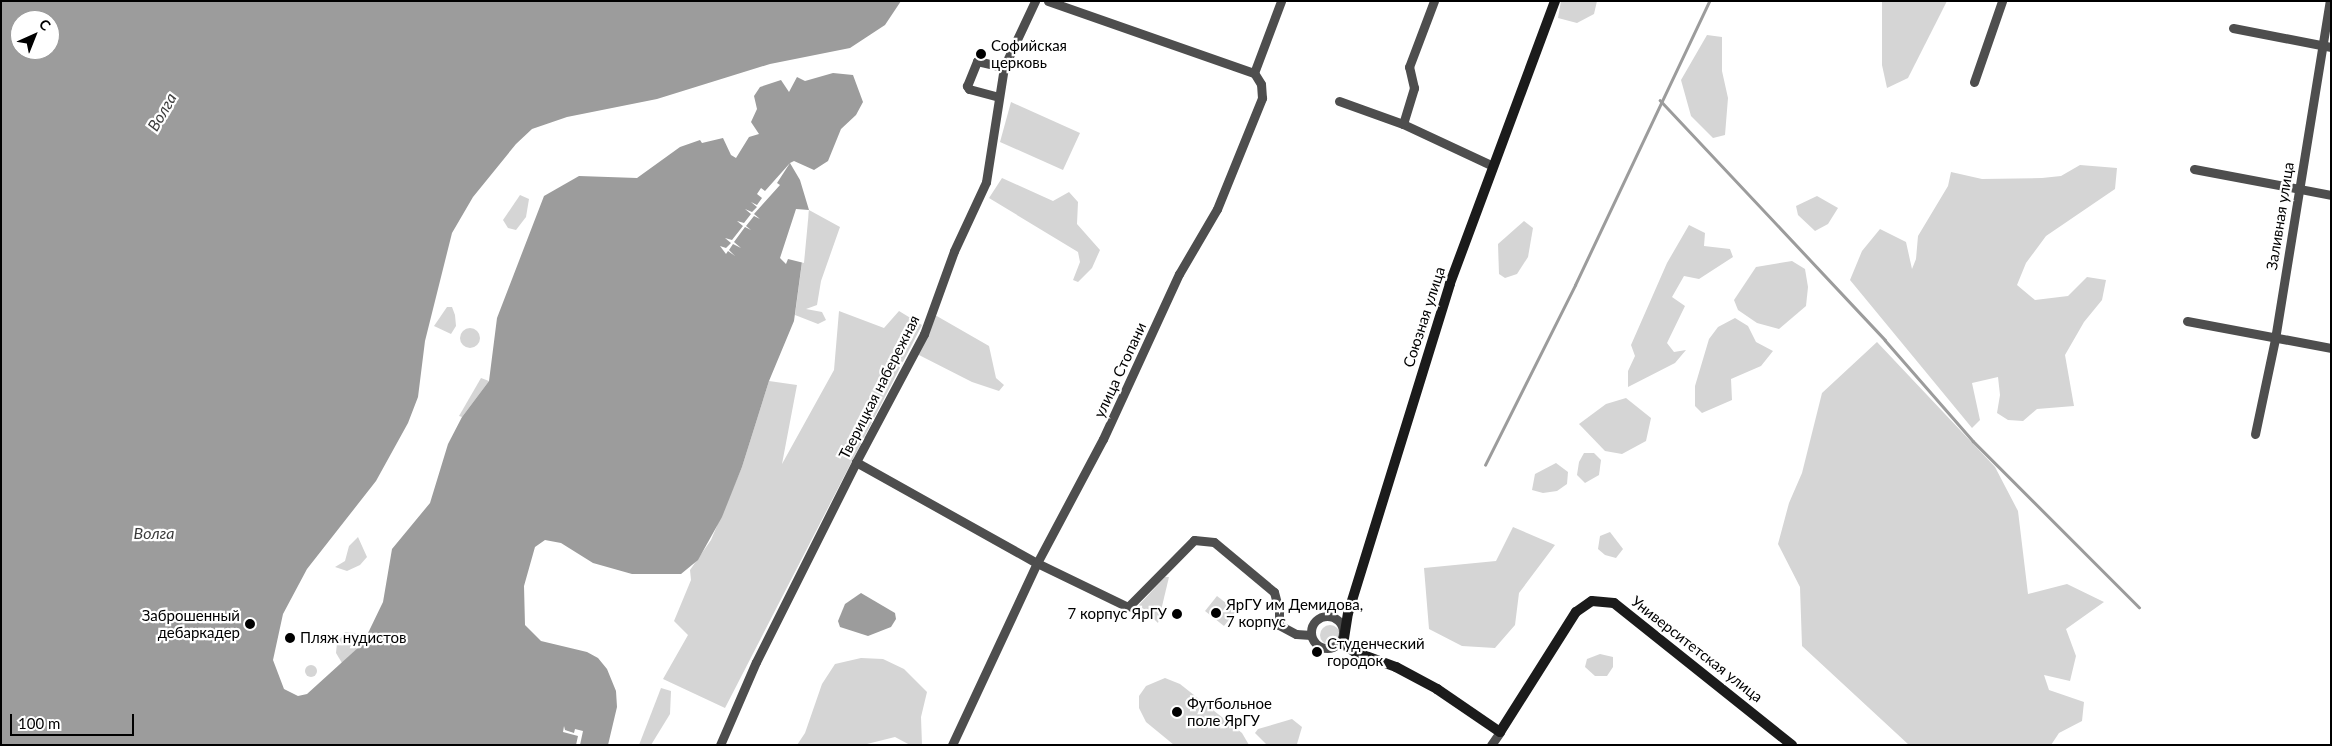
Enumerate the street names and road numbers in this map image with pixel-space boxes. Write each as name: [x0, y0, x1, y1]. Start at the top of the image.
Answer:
street label: Заливная улица: [2263, 161, 2297, 271]
street label: Союзная улица: [1399, 264, 1449, 370]
street label: Тверицкая набережная: [835, 312, 923, 462]
street label: улица Стопани: [1090, 319, 1150, 421]
street label: Университетская улица: [1628, 592, 1766, 706]

